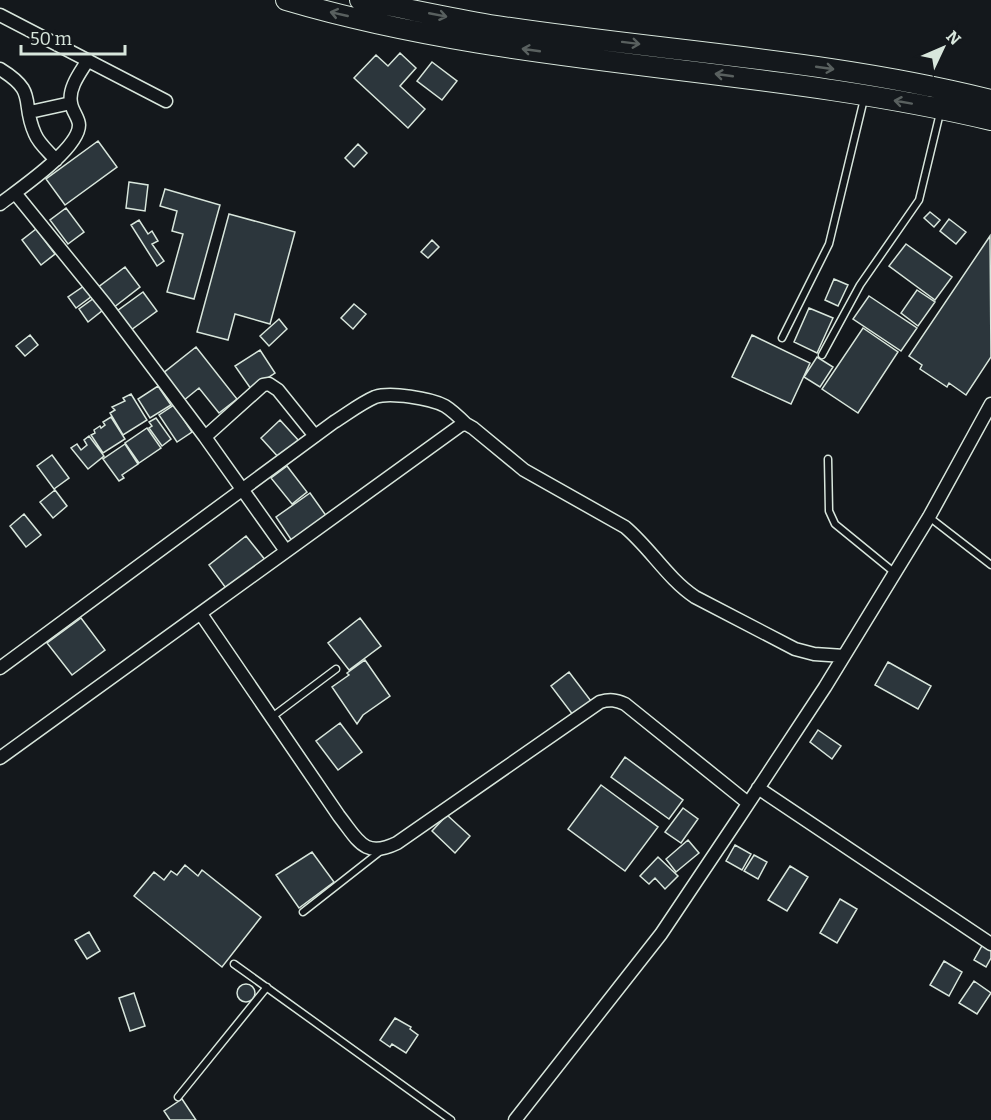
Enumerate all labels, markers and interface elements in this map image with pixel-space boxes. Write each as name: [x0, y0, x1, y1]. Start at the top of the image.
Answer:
one-way arrow: [330, 8, 349, 19]
one-way arrow: [428, 10, 448, 21]
scale bar: [21, 18, 124, 56]
north arrow: [913, 18, 973, 78]
text: N: [942, 27, 965, 49]
text: 50 m: [30, 28, 72, 50]
one-way arrow: [621, 37, 641, 48]
one-way arrow: [521, 45, 541, 56]
one-way arrow: [814, 63, 834, 74]
one-way arrow: [715, 70, 734, 81]
one-way arrow: [894, 96, 913, 107]

